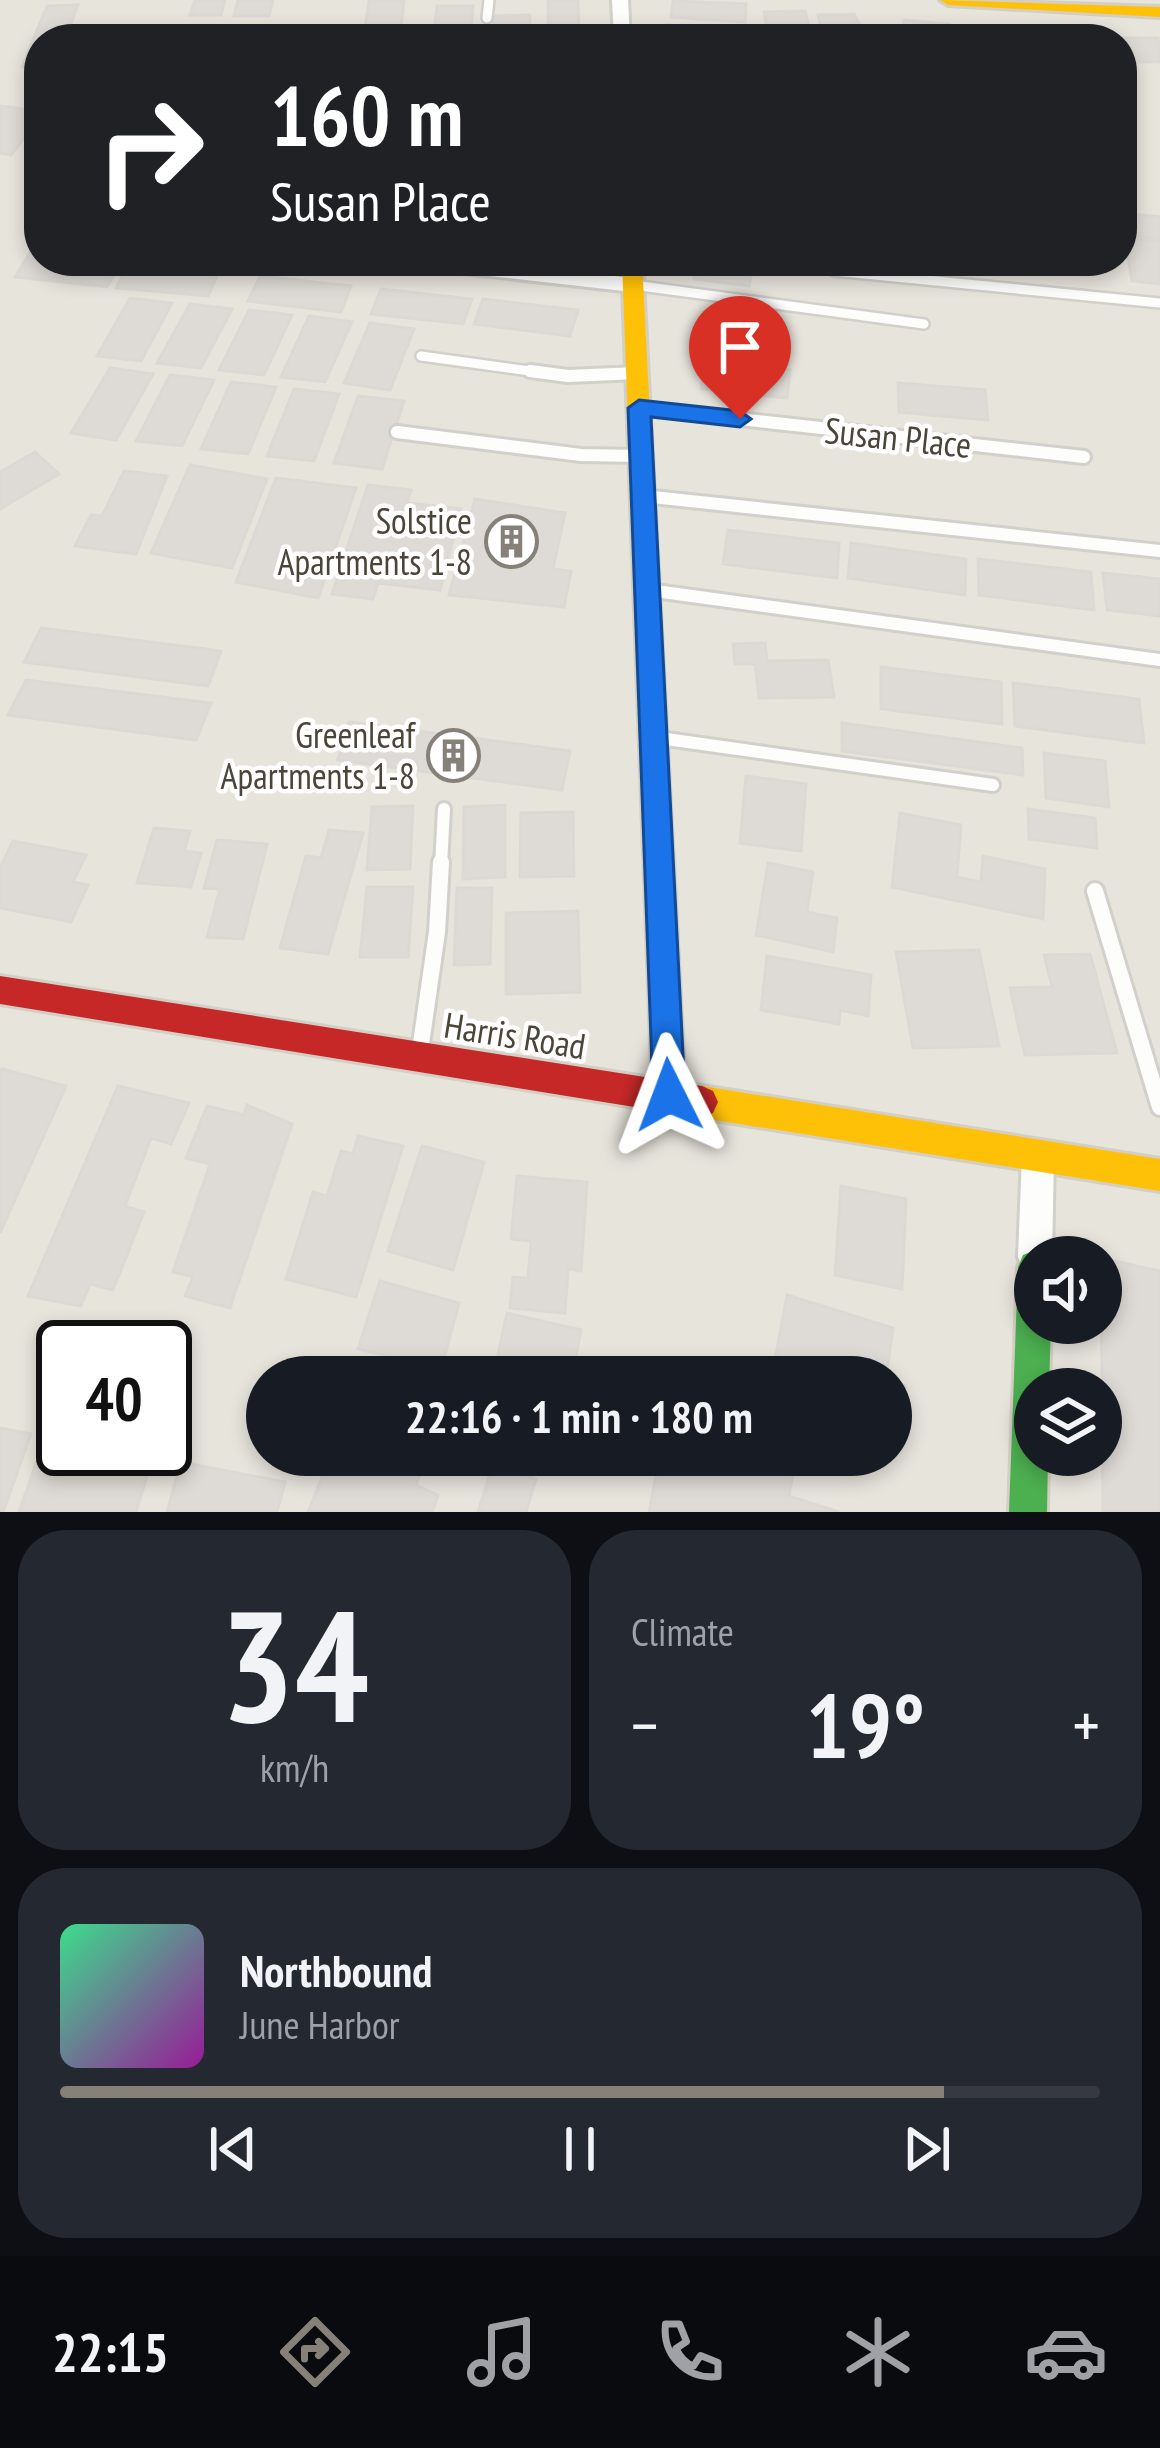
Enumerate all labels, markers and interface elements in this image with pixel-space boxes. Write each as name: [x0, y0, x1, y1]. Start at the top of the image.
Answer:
text: 160 m: [270, 60, 463, 169]
icon: right: [72, 72, 228, 228]
text: Susan Place: [270, 166, 491, 236]
pin: [689, 296, 791, 419]
icon: arrive: [707, 314, 773, 380]
street label: Susan Place: [822, 406, 974, 468]
place label: Solstice Apartments 1-8: [278, 497, 472, 585]
building icon: Solstice Apartments 1-8: [483, 513, 539, 569]
place label: Greenleaf Apartments 1-8: [221, 711, 417, 799]
building icon: Greenleaf Apartments 1-8: [426, 727, 482, 783]
street label: Harris Road: [441, 1001, 589, 1069]
position arrow: [606, 1032, 732, 1158]
map controls: [1014, 1236, 1122, 1476]
button: sound: [1014, 1236, 1122, 1344]
speed limit sign: 40: [36, 1320, 192, 1476]
button: layers: [1014, 1368, 1122, 1476]
text: 22:16 · 1 min · 180 m: [405, 1387, 753, 1445]
text: 34: [220, 1563, 369, 1765]
text: Climate: [631, 1606, 734, 1657]
text: 19°: [806, 1666, 925, 1783]
text: −: [631, 1682, 658, 1767]
text: +: [1073, 1682, 1100, 1767]
text: km/h: [260, 1742, 329, 1793]
text: Northbound: [240, 1941, 432, 1999]
text: June Harbor: [240, 1999, 399, 2050]
icon: previous: [200, 2116, 266, 2182]
icon: pause: [547, 2116, 613, 2182]
icon: next: [894, 2116, 960, 2182]
icon: directions: [273, 2310, 357, 2394]
icon: music: [460, 2310, 544, 2394]
icon: phone: [648, 2310, 732, 2394]
icon: climate: [836, 2310, 920, 2394]
icon: car: [1024, 2310, 1108, 2394]
text: 22:15: [52, 2317, 169, 2387]

